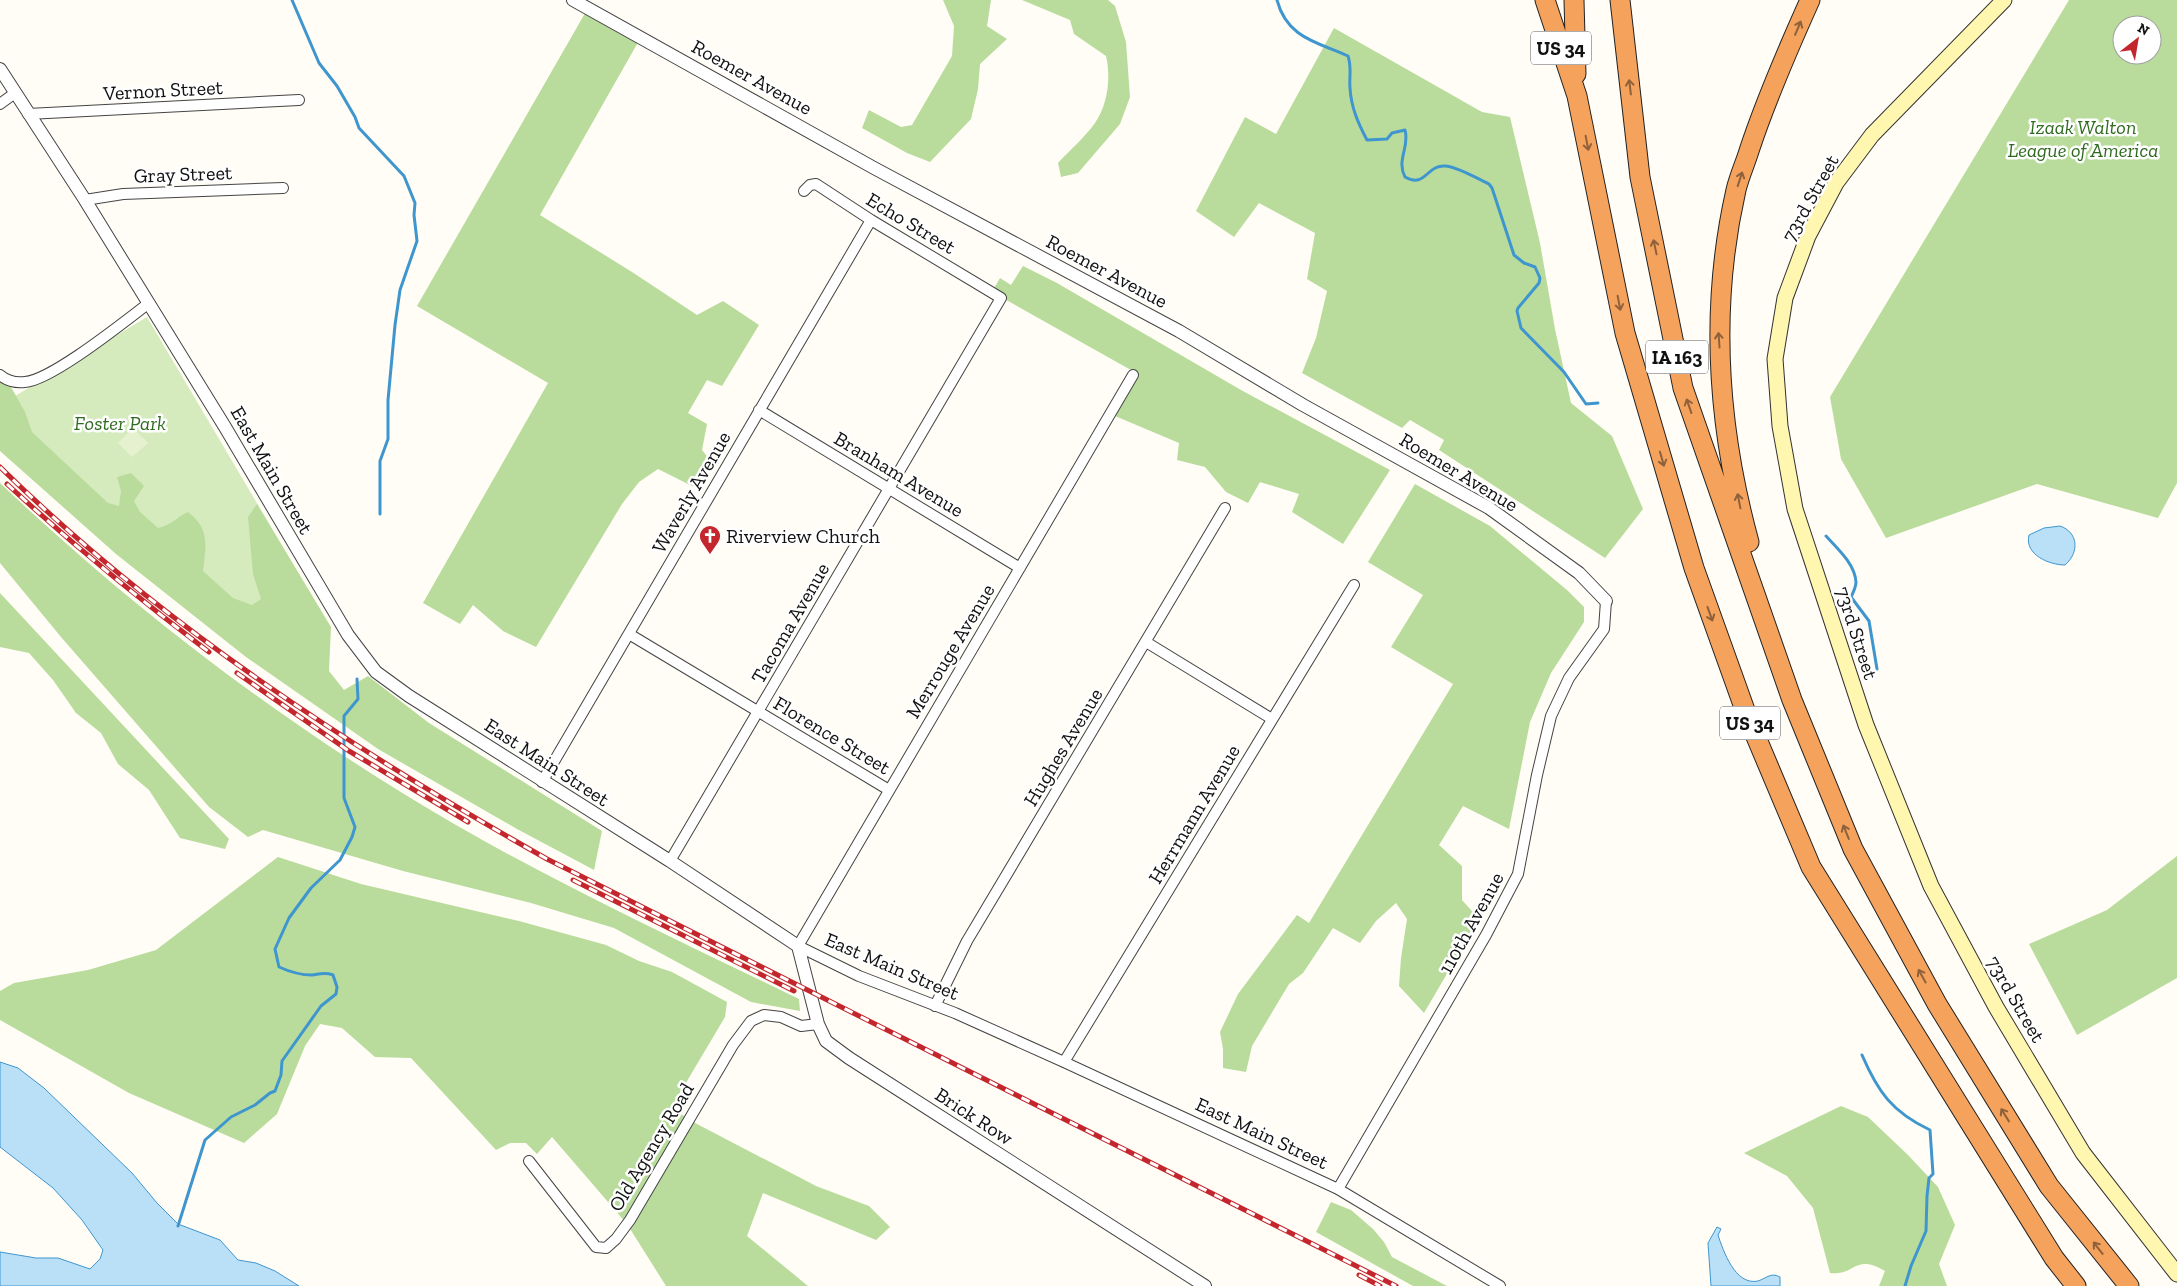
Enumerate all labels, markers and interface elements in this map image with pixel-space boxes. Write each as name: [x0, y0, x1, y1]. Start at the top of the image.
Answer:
north arrow: [2112, 15, 2162, 65]
text: N: [2134, 19, 2153, 39]
one-way arrow: [1794, 21, 1803, 36]
road number: US 34: [1531, 32, 1591, 64]
street label: Roemer Avenue: [688, 34, 816, 120]
street label: Vernon Street: [102, 75, 224, 105]
one-way arrow: [1625, 79, 1635, 95]
park label: Izaak Walton League of America: [2008, 115, 2158, 162]
one-way arrow: [1583, 135, 1592, 151]
street label: 73rd Street: [1776, 150, 1844, 246]
street label: Gray Street: [133, 160, 233, 188]
one-way arrow: [1735, 171, 1745, 187]
street label: Echo Street: [862, 187, 960, 259]
street label: Roemer Avenue: [1042, 229, 1172, 313]
one-way arrow: [1649, 240, 1659, 256]
one-way arrow: [1615, 294, 1624, 310]
one-way arrow: [1714, 332, 1723, 348]
road number: IA 163: [1646, 341, 1708, 374]
one-way arrow: [1684, 398, 1694, 414]
street label: East Main Street: [226, 402, 319, 539]
park label: Foster Park: [74, 411, 166, 435]
street label: Branham Avenue: [830, 426, 968, 522]
street label: Waverly Avenue: [646, 427, 736, 557]
street label: Roemer Avenue: [1395, 427, 1523, 517]
one-way arrow: [1657, 451, 1667, 467]
one-way arrow: [1734, 493, 1743, 509]
church icon: Riverview Church: [698, 524, 722, 555]
place label: Riverview Church: [726, 524, 881, 548]
street label: Tacoma Avenue: [746, 558, 834, 688]
street label: Merrouge Avenue: [900, 579, 1000, 723]
street label: 73rd Street: [1831, 584, 1883, 683]
one-way arrow: [1706, 606, 1715, 622]
street label: Hughes Avenue: [1018, 684, 1108, 810]
street label: Florence Street: [769, 691, 895, 780]
road number: US 34: [1720, 706, 1780, 740]
street label: East Main Street: [480, 713, 614, 811]
street label: Herrmann Avenue: [1143, 740, 1245, 888]
one-way arrow: [1841, 825, 1850, 840]
street label: 110th Avenue: [1433, 868, 1509, 978]
street label: East Main Street: [821, 927, 963, 1005]
street label: 73rd Street: [1982, 952, 2051, 1047]
one-way arrow: [1917, 968, 1927, 983]
street label: Old Agency Road: [603, 1078, 699, 1216]
street label: Brick Row: [931, 1082, 1018, 1150]
street label: East Main Street: [1192, 1092, 1333, 1174]
one-way arrow: [2000, 1108, 2010, 1122]
one-way arrow: [2093, 1242, 2104, 1255]

